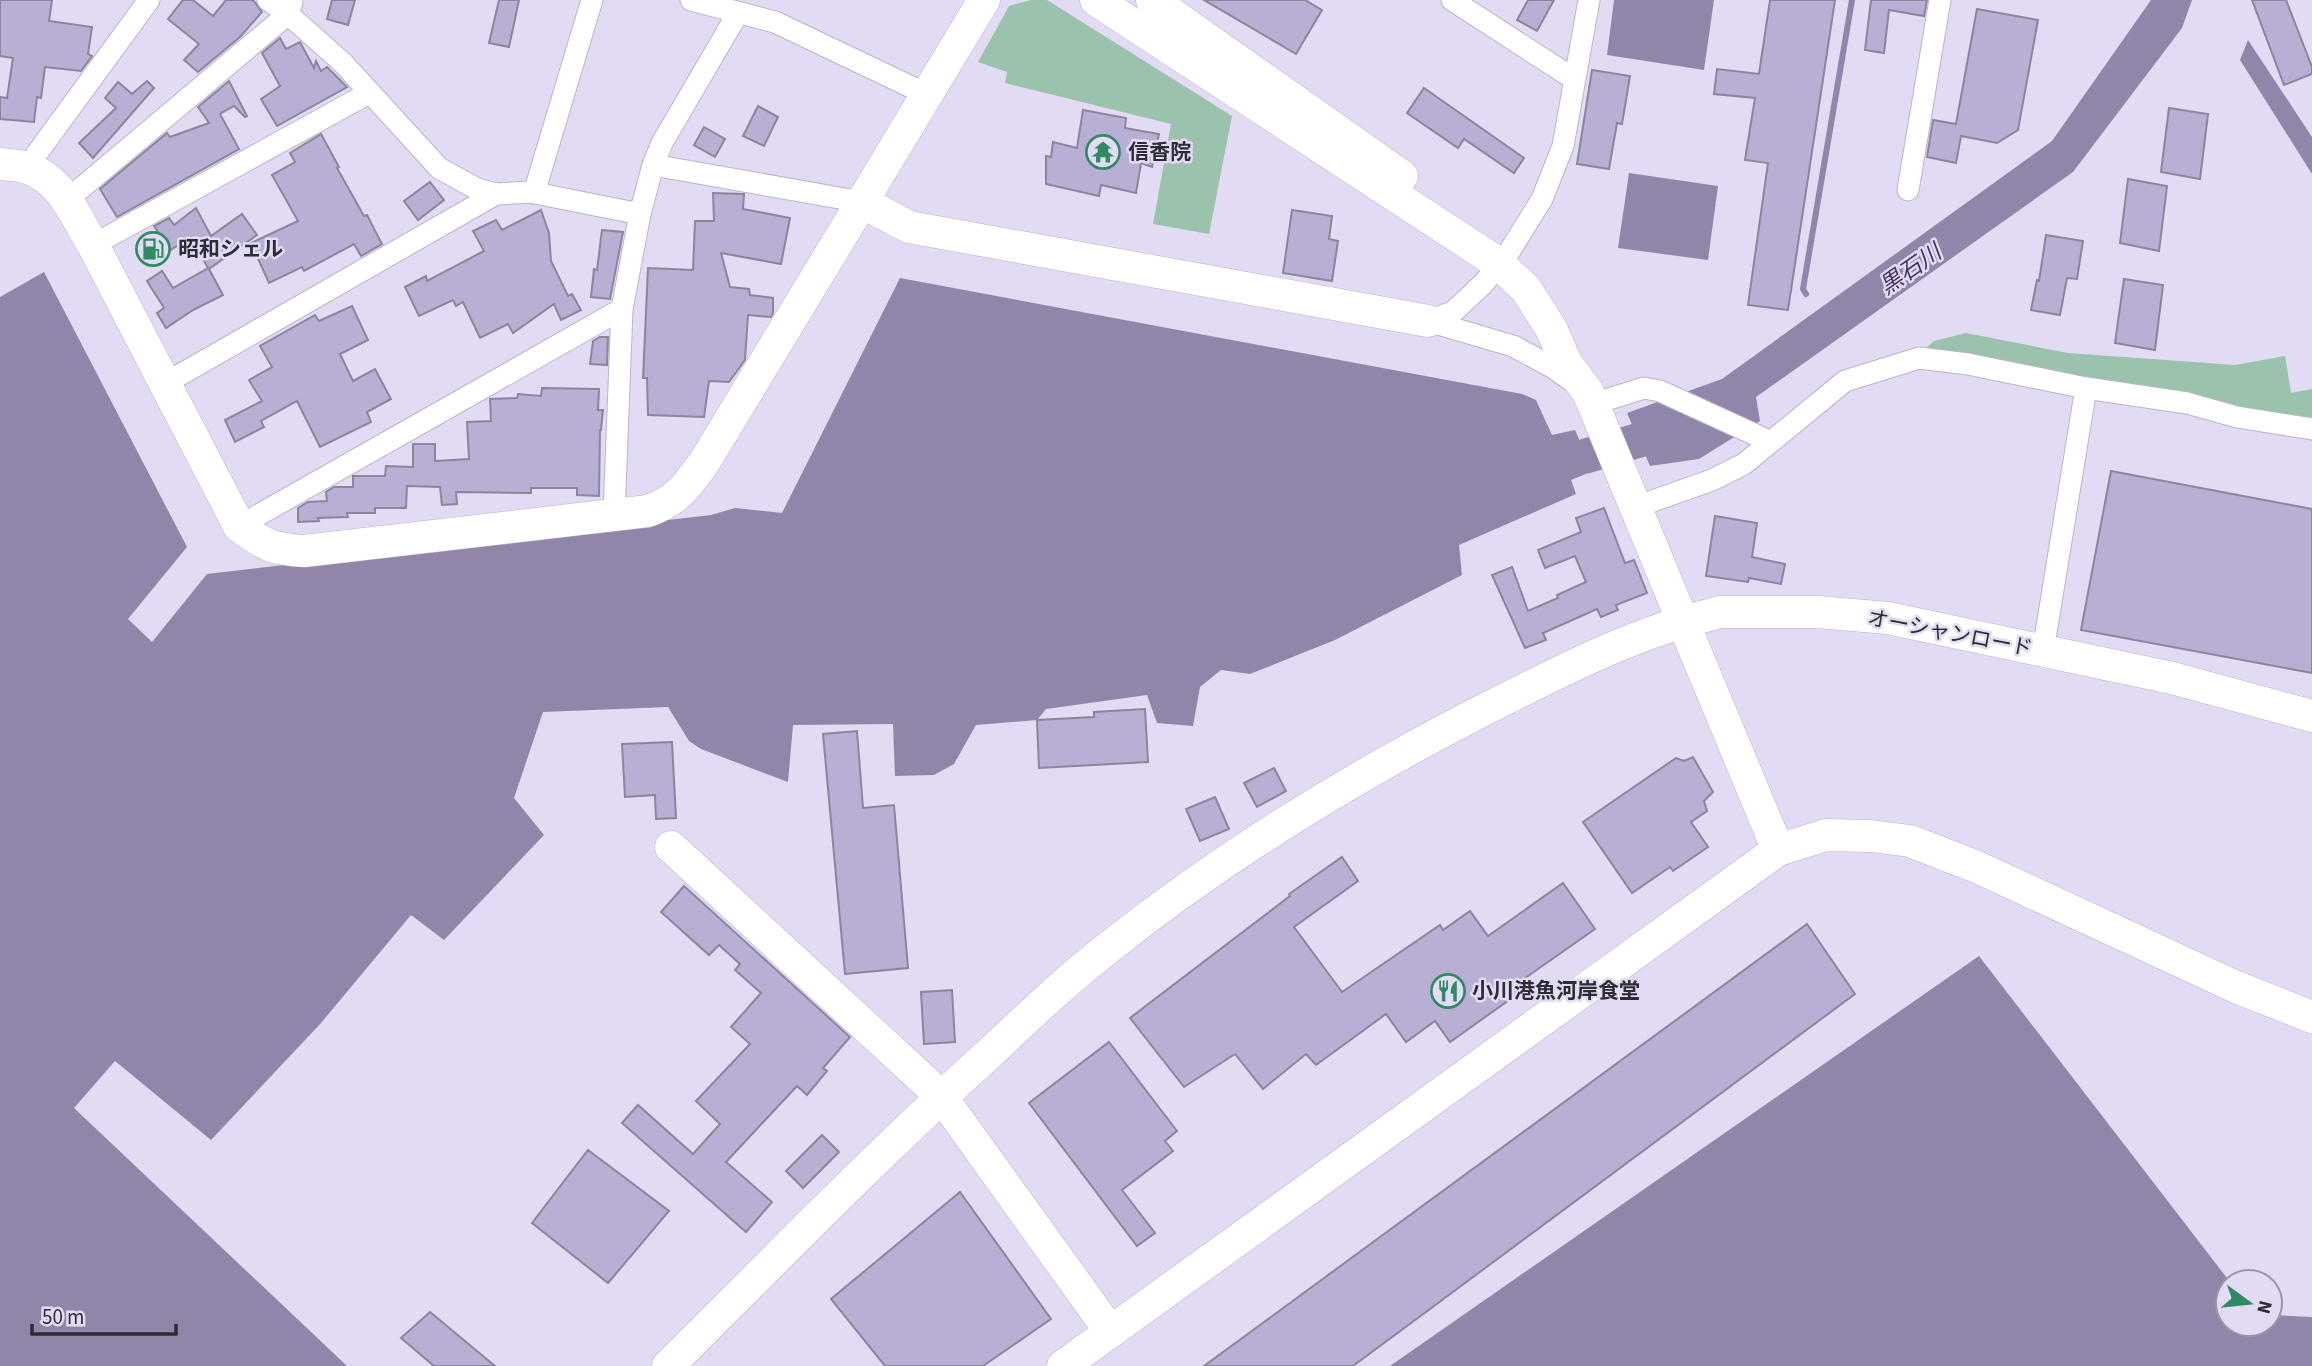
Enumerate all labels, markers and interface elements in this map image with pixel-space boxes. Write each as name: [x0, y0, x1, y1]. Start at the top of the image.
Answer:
temple icon: 信香院: [1084, 133, 1122, 171]
place label: 信香院: [1128, 137, 1191, 167]
fuel station icon: 昭和シェル: [134, 230, 172, 268]
place label: 昭和シェル: [178, 234, 283, 264]
water label: 黒石川: [1873, 234, 1950, 303]
street label: オーシャンロード: [1865, 602, 2035, 664]
restaurant icon: 小川港魚河岸食堂: [1429, 972, 1467, 1010]
place label: 小川港魚河岸食堂: [1472, 976, 1640, 1006]
north arrow: [2214, 1268, 2284, 1338]
scale bar: [32, 1292, 175, 1336]
text: N: [2249, 1297, 2279, 1317]
text: 50 m: [42, 1302, 84, 1332]

